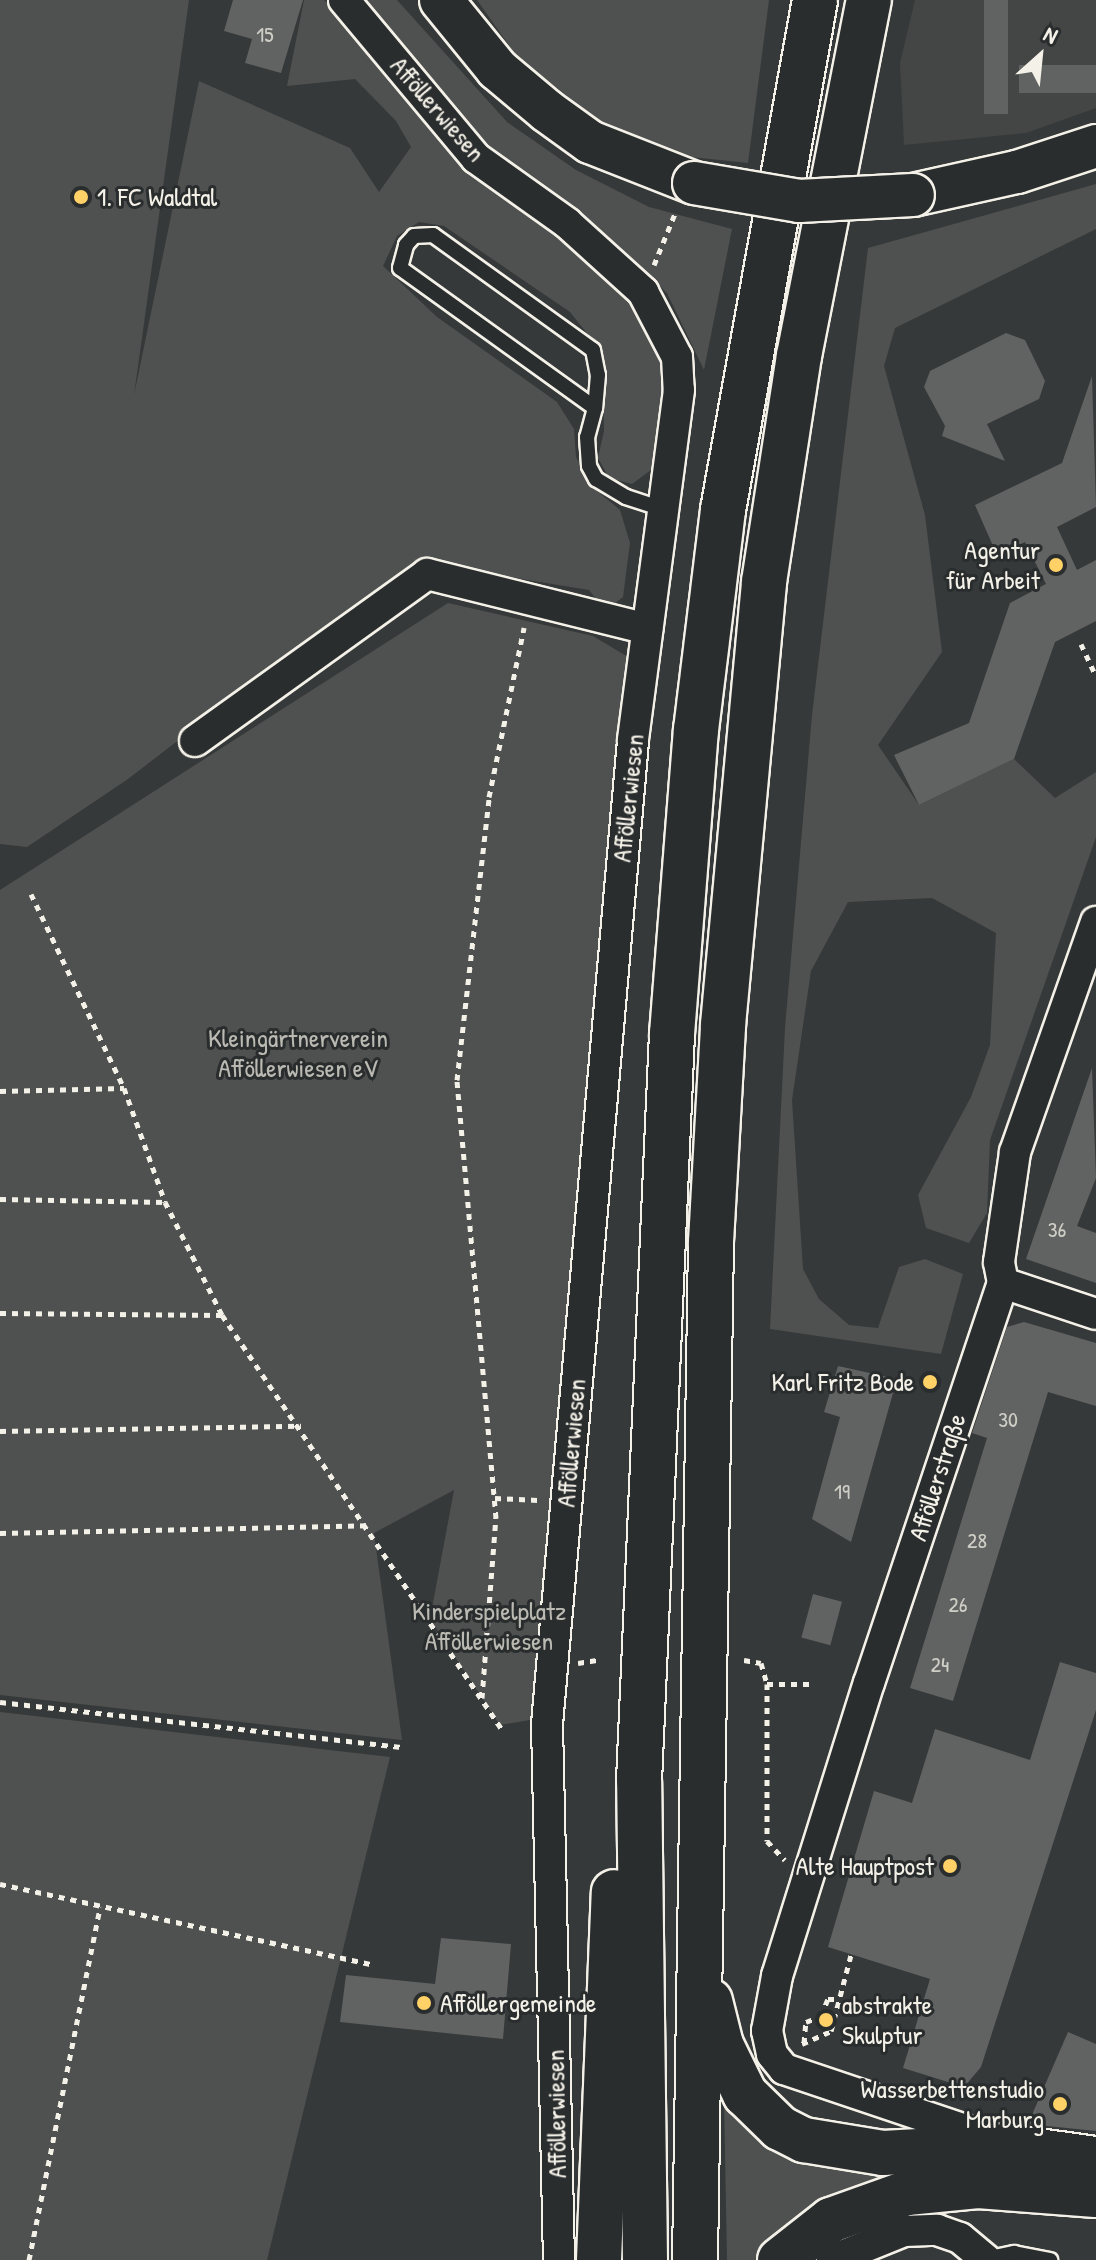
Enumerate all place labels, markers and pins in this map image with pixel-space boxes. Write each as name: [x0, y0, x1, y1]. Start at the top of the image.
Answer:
place label: 1. FC Waldtal: [97, 181, 217, 213]
marker: 1. FC Waldtal: [72, 188, 90, 206]
place label: Agentur für Arbeit: [946, 534, 1040, 596]
marker: Agentur für Arbeit: [1047, 556, 1065, 574]
place label: Karl Fritz Bode: [772, 1366, 914, 1398]
marker: Karl Fritz Bode: [921, 1373, 939, 1391]
place label: Alte Hauptpost: [796, 1850, 934, 1882]
marker: Alte Hauptpost: [941, 1857, 959, 1875]
place label: Afföllergemeinde: [440, 1987, 596, 2019]
place label: abstrakte Skulptur: [842, 1989, 932, 2050]
marker: Afföllergemeinde: [415, 1994, 433, 2012]
marker: abstrakte Skulptur: [817, 2011, 835, 2029]
place label: Wasserbettenstudio Marburg: [861, 2073, 1044, 2134]
marker: Wasserbettenstudio Marburg: [1051, 2095, 1069, 2113]

